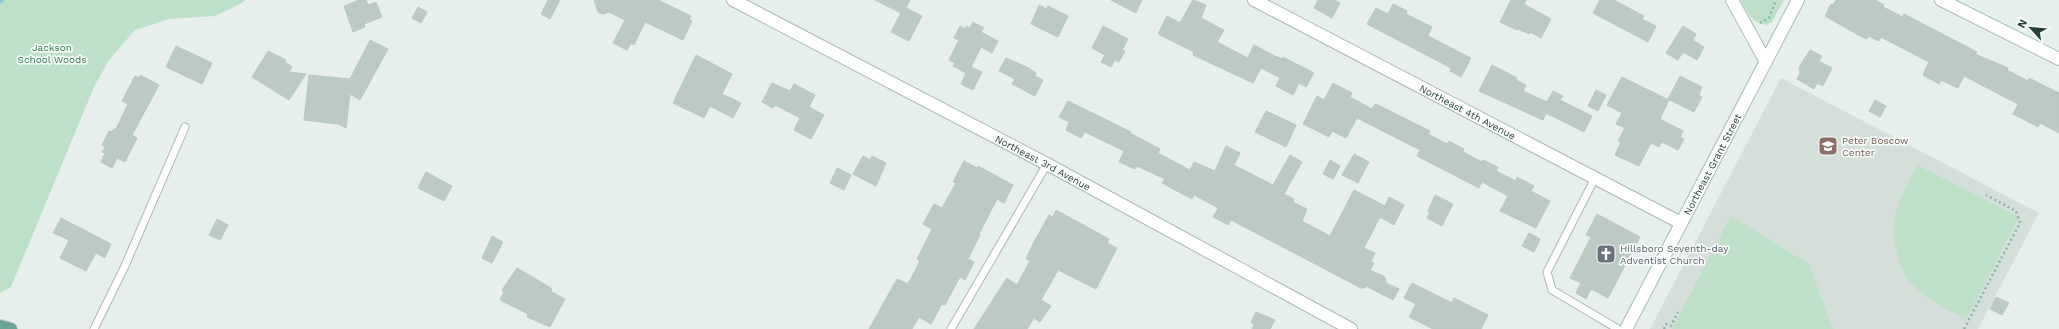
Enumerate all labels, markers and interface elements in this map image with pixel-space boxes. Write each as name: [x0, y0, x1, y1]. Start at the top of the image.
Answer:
north arrow: [2011, 8, 2051, 48]
text: N: [2015, 17, 2030, 30]
park label: Jackson School Woods: [18, 42, 86, 65]
street label: Northeast 4th Avenue: [1418, 82, 1517, 142]
street label: Northeast Grant Street: [1682, 111, 1744, 217]
street label: Northeast 3rd Avenue: [993, 133, 1093, 193]
school or university icon: Peter Boscow Center: [1817, 135, 1839, 157]
place label: Peter Boscow Center: [1842, 135, 1909, 158]
church icon: Hillsboro Seventh-day Adventist Church: [1595, 243, 1617, 265]
place label: Hillsboro Seventh-day Adventist Church: [1620, 243, 1729, 266]

